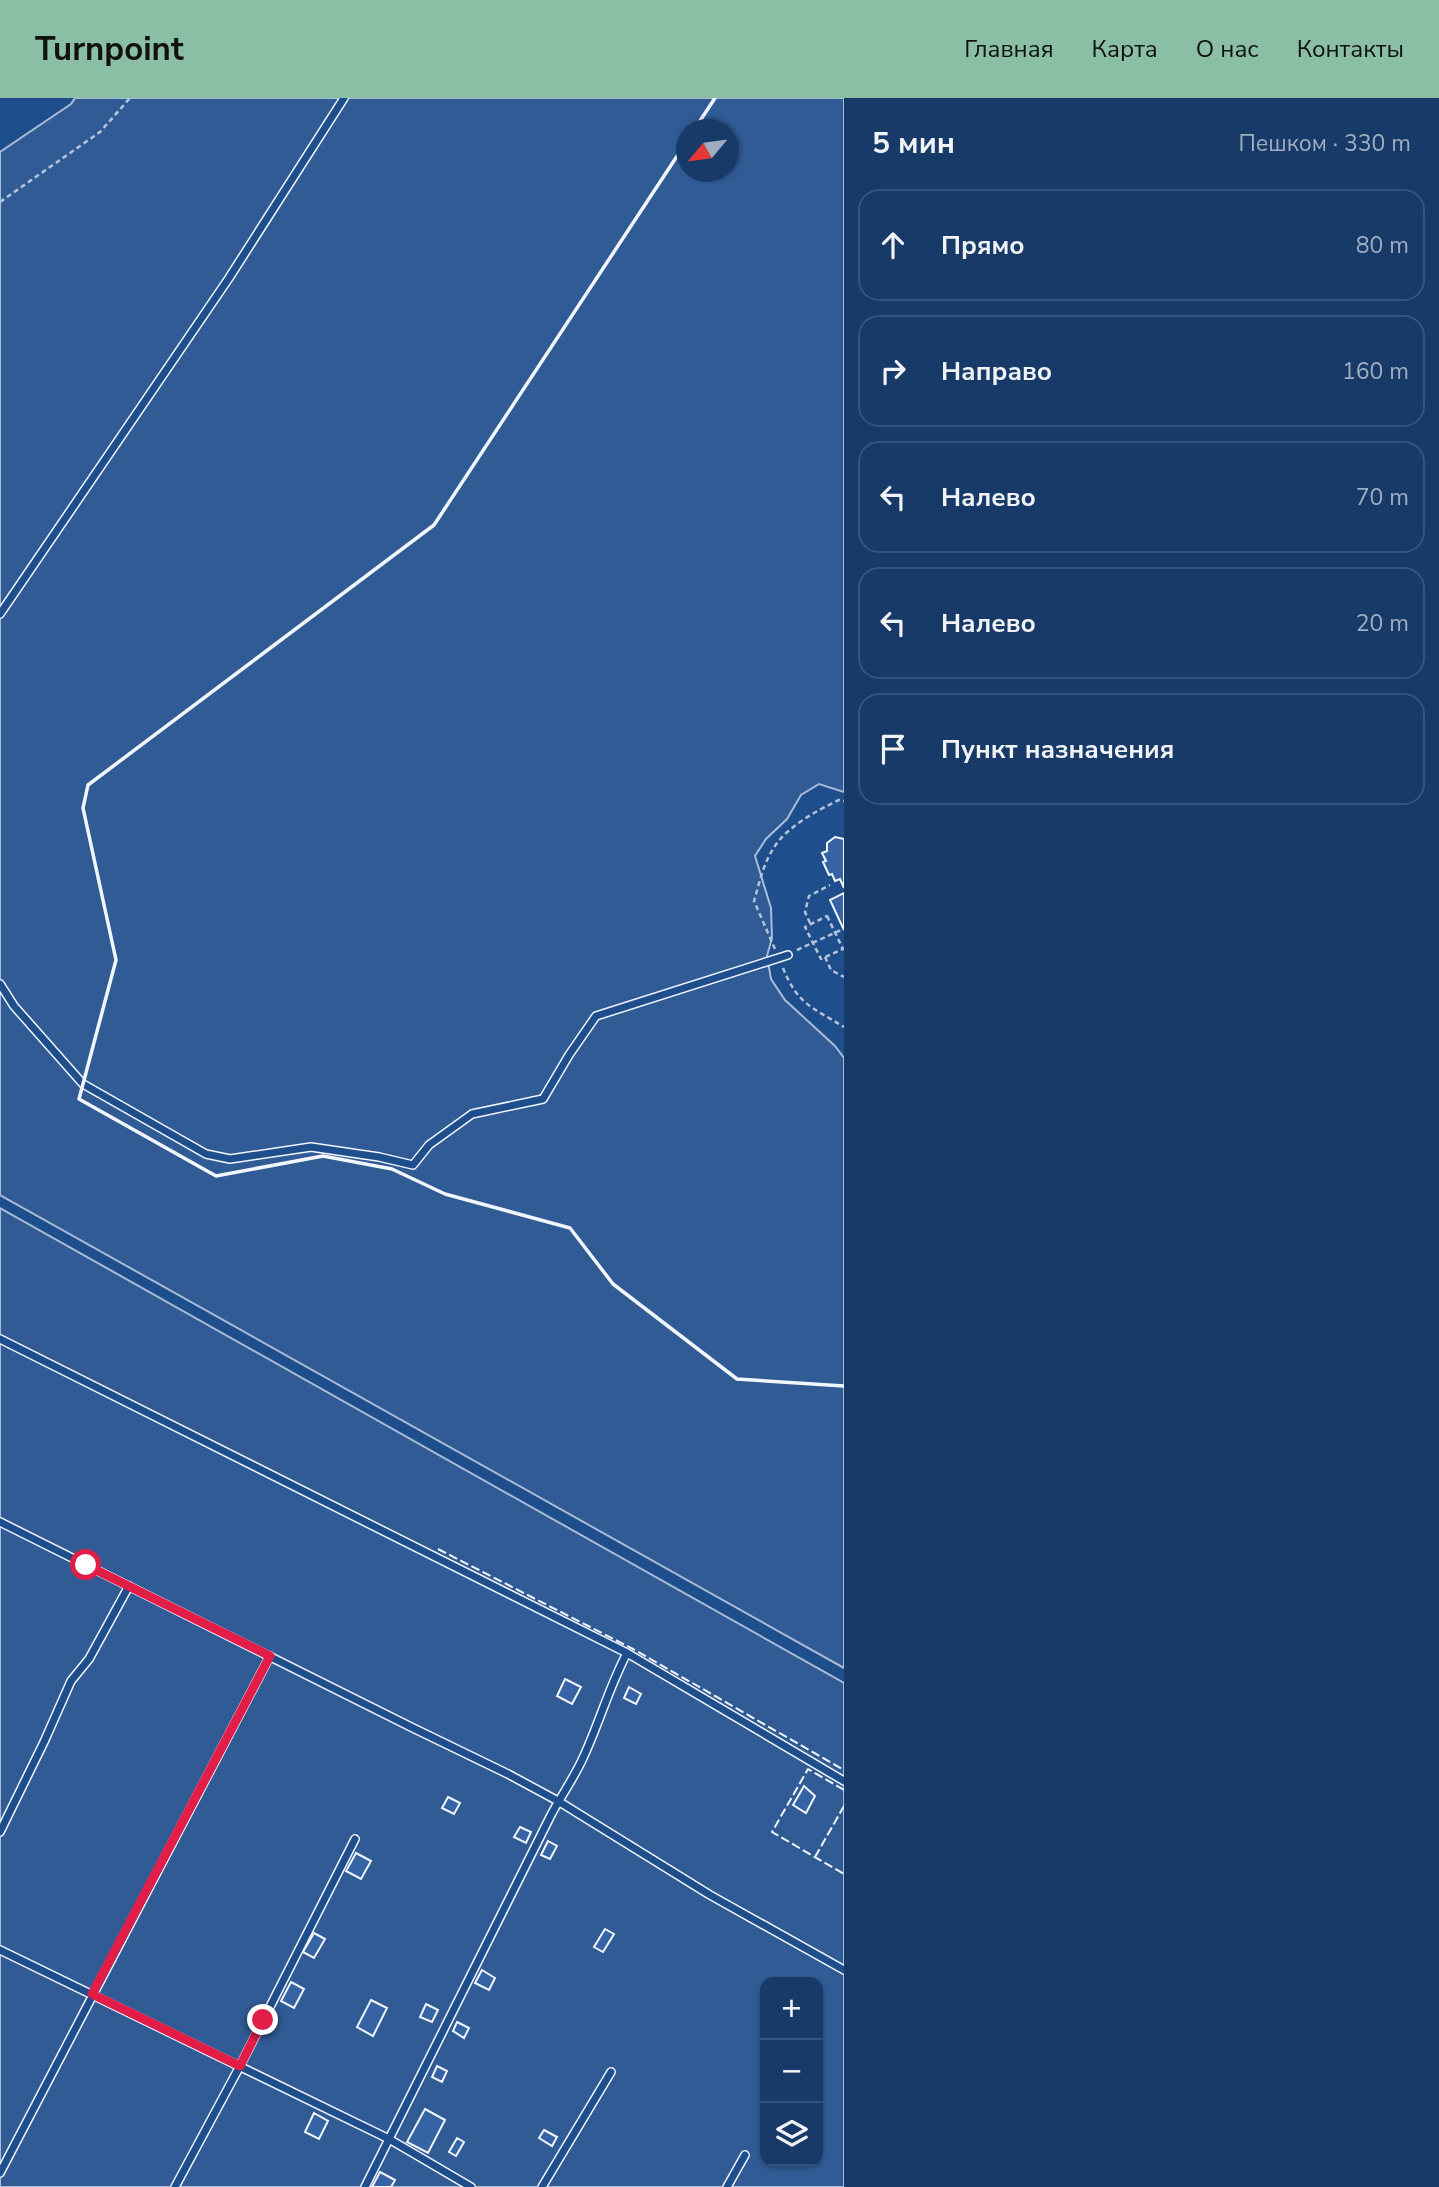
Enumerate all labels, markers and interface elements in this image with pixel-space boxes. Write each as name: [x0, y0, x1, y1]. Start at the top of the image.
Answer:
text: Turnpoint: [35, 27, 184, 72]
text: Главная: [964, 33, 1054, 65]
text: Карта: [1092, 33, 1158, 65]
text: О нас: [1196, 33, 1259, 65]
text: Контакты: [1297, 33, 1404, 65]
north arrow: [676, 119, 739, 182]
text: 5 мин: [872, 123, 955, 164]
text: Пешком · 330 m: [1238, 128, 1411, 159]
icon: ahead: [874, 226, 912, 264]
text: Прямо: [941, 228, 1025, 263]
text: 80 m: [1356, 230, 1409, 261]
icon: right: [874, 352, 912, 390]
text: Направо: [941, 354, 1052, 389]
text: 160 m: [1342, 356, 1409, 387]
icon: left: [874, 478, 912, 516]
text: Налево: [941, 480, 1036, 515]
text: 70 m: [1356, 482, 1409, 513]
icon: left: [874, 604, 912, 642]
text: Налево: [941, 606, 1036, 641]
text: 20 m: [1356, 608, 1409, 639]
icon: arrive: [874, 730, 912, 768]
text: Пункт назначения: [941, 732, 1174, 767]
route start: [70, 1549, 101, 1580]
map controls: [760, 1977, 823, 2166]
button: +: [760, 1977, 823, 2040]
route end: [247, 2004, 278, 2035]
button: −: [760, 2040, 823, 2103]
button: layers: [760, 2103, 823, 2166]

